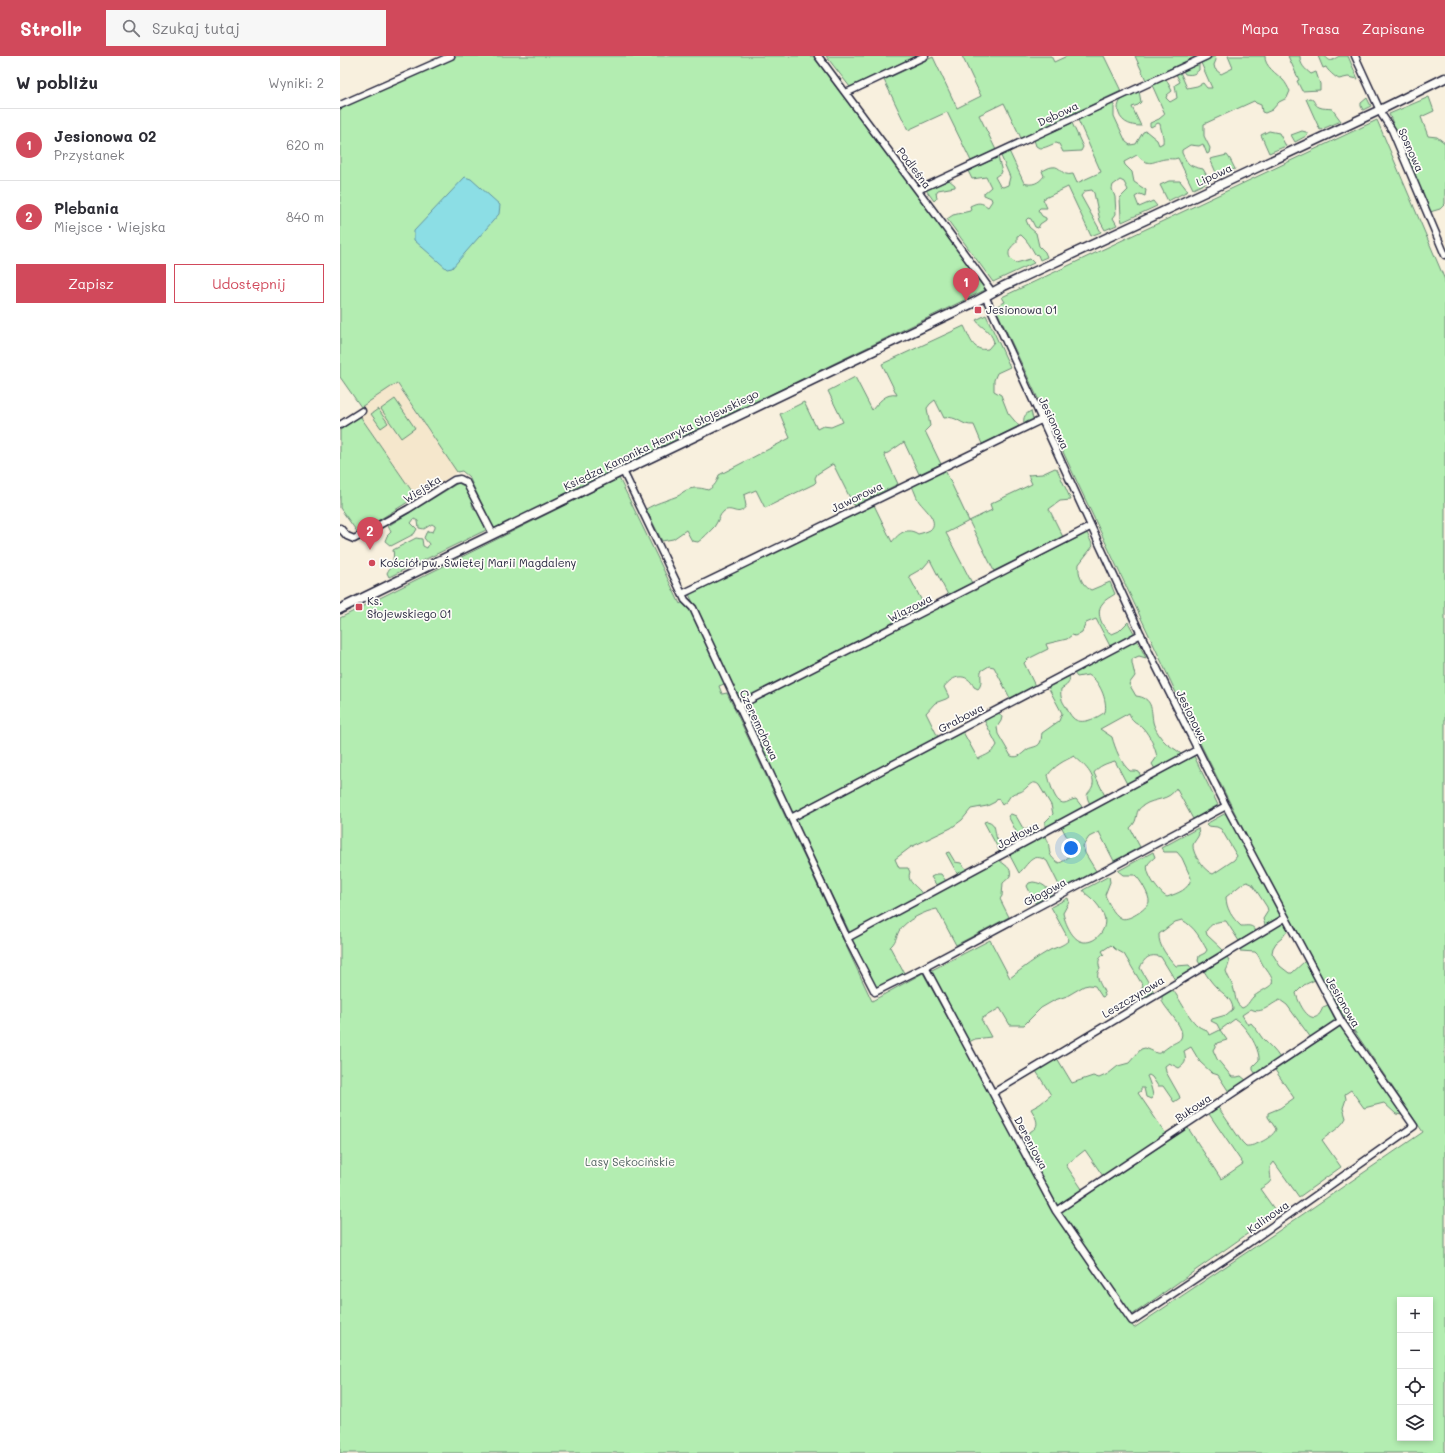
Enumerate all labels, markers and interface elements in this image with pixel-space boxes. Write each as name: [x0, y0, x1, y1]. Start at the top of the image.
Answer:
search box: [106, 10, 386, 46]
text: Strollr: [20, 16, 82, 41]
icon: search: [120, 17, 142, 39]
text: Szukaj tutaj: [152, 18, 240, 38]
text: Mapa: [1242, 19, 1279, 38]
text: Trasa: [1301, 19, 1340, 38]
text: Zapisane: [1362, 19, 1425, 38]
text: W pobliżu: [16, 71, 98, 93]
text: Wyniki: 2: [268, 74, 324, 91]
street label: Dębowa: [1035, 98, 1081, 129]
text: Jesionowa 02: [54, 126, 156, 146]
street label: Sosnowa: [1395, 126, 1428, 174]
text: 1: [26, 136, 32, 153]
text: 620 m: [286, 136, 324, 153]
street label: Podleśna: [894, 144, 935, 192]
text: Przystanek: [54, 146, 125, 163]
street label: Lipowa: [1193, 160, 1234, 189]
text: Plebania: [54, 198, 119, 218]
text: 2: [25, 208, 33, 225]
text: 840 m: [286, 208, 324, 225]
text: Miejsce · Wiejska: [54, 218, 166, 235]
button: Zapisz: [16, 264, 166, 303]
button: Udostępnij: [174, 264, 324, 303]
pin: 1: [953, 268, 979, 301]
place label: Jesionowa 01: [986, 302, 1057, 317]
marker: Jesionowa 01: [973, 305, 983, 315]
street label: Księdza Kanonika Henryka Słojewskiego: [561, 385, 761, 493]
street label: Jesionowa: [1036, 394, 1073, 452]
street label: Wiejska: [400, 471, 443, 506]
street label: Jaworowa: [829, 478, 885, 515]
pin: 2: [357, 517, 383, 550]
place label: Kościół pw. Świętej Marii Magdaleny: [380, 555, 577, 570]
marker: Kościół pw. Świętej Marii Magdaleny: [367, 558, 377, 568]
street label: Wiązowa: [885, 590, 935, 625]
place label: Ks. Słojewskiego 01: [367, 593, 452, 621]
marker: Ks. Słojewskiego 01: [354, 602, 364, 612]
street label: Czeremchowa: [736, 687, 782, 763]
street label: Jesionowa: [1173, 687, 1212, 744]
street label: Grabowa: [935, 699, 986, 736]
street label: Jodłowa: [994, 817, 1041, 852]
your location: [1061, 838, 1081, 858]
street label: Głogowa: [1021, 874, 1069, 909]
street label: Leszczynowa: [1099, 972, 1167, 1021]
street label: Jesionowa: [1323, 974, 1364, 1030]
street label: Bukowa: [1172, 1090, 1214, 1125]
street label: Dereniowa: [1011, 1114, 1052, 1172]
park label: Lasy Sękocińskie: [585, 1154, 675, 1169]
street label: Kalinowa: [1244, 1197, 1292, 1236]
map controls: [1397, 1297, 1433, 1441]
button: +: [1397, 1297, 1433, 1333]
button: −: [1397, 1333, 1433, 1369]
button: locate: [1397, 1369, 1433, 1405]
button: layers: [1397, 1405, 1433, 1441]

